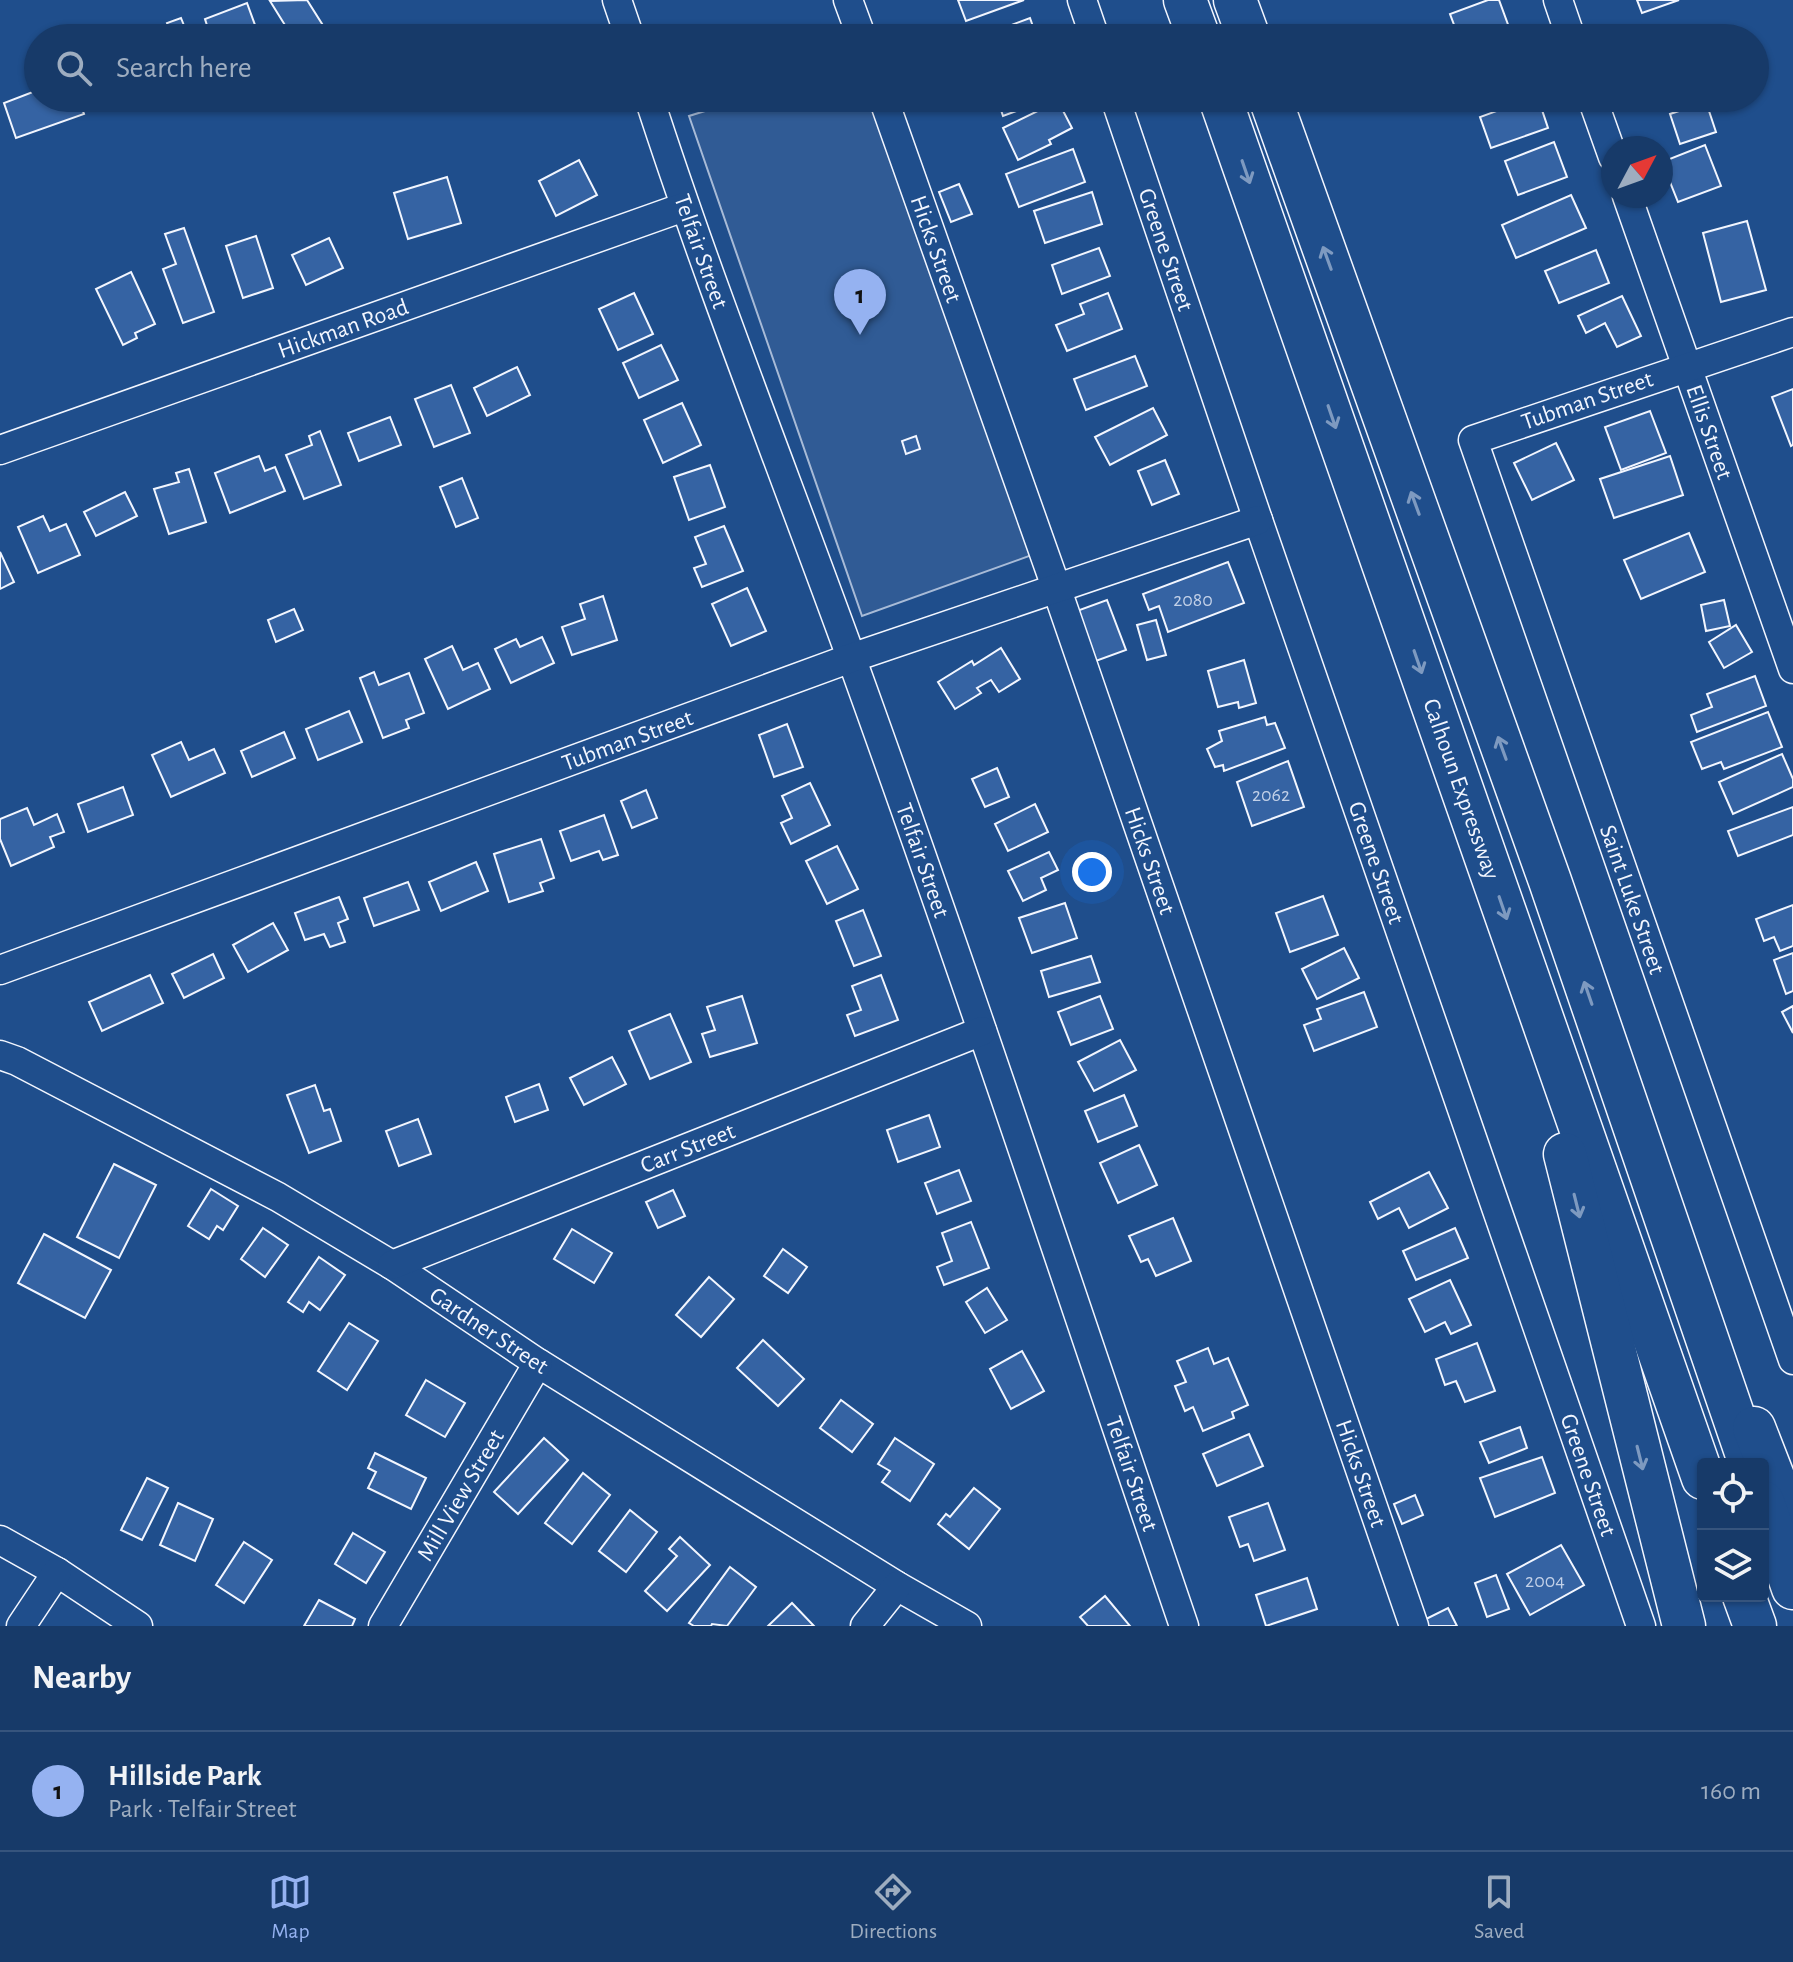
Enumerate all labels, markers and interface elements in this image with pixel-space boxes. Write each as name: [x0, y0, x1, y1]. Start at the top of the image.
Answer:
search box: [24, 24, 1769, 112]
icon: search: [52, 46, 96, 90]
text: Search here: [116, 53, 252, 83]
north arrow: [1601, 136, 1673, 208]
one-way arrow: [1240, 159, 1254, 183]
street label: Greene Street: [1134, 185, 1197, 315]
street label: Telfair Street: [669, 191, 732, 312]
street label: Hicks Street: [905, 192, 965, 306]
one-way arrow: [1319, 246, 1334, 271]
pin: 1: [834, 269, 886, 335]
street label: Hickman Road: [275, 295, 412, 363]
street label: Tubman Street: [1519, 367, 1656, 435]
street label: Ellis Street: [1681, 382, 1737, 483]
one-way arrow: [1325, 404, 1340, 429]
one-way arrow: [1406, 491, 1421, 516]
house number: 2080: [1173, 590, 1213, 610]
one-way arrow: [1411, 650, 1426, 675]
street label: Calhoun Expressway: [1418, 696, 1504, 883]
street label: Tubman Street: [559, 706, 696, 776]
one-way arrow: [1494, 736, 1508, 761]
house number: 2062: [1252, 785, 1290, 805]
street label: Greene Street: [1343, 799, 1408, 927]
street label: Telfair Street: [891, 800, 953, 921]
street label: Hicks Street: [1120, 804, 1179, 918]
street label: Saint Luke Street: [1595, 822, 1669, 978]
your location: [1072, 852, 1112, 892]
one-way arrow: [1497, 895, 1512, 920]
one-way arrow: [1580, 981, 1595, 1006]
street label: Carr Street: [637, 1119, 739, 1178]
one-way arrow: [1570, 1192, 1585, 1218]
street label: Gardner Street: [425, 1283, 552, 1379]
street label: Greene Street: [1555, 1411, 1620, 1540]
street label: Telfair Street: [1101, 1413, 1162, 1535]
street label: Hicks Street: [1331, 1417, 1390, 1531]
street label: Mill View Street: [413, 1426, 509, 1565]
one-way arrow: [1634, 1444, 1649, 1470]
map controls: [1697, 1458, 1769, 1602]
button: locate: [1697, 1458, 1769, 1530]
button: layers: [1697, 1530, 1769, 1602]
house number: 2004: [1525, 1571, 1565, 1591]
text: Nearby: [32, 1661, 131, 1695]
text: Hillside Park: [108, 1761, 261, 1791]
text: 1: [53, 1778, 63, 1804]
text: 160 m: [1701, 1778, 1761, 1804]
text: Park · Telfair Street: [108, 1796, 297, 1822]
tab: Map: [268, 1870, 312, 1944]
tab: Directions: [849, 1870, 937, 1944]
tab: Saved: [1474, 1870, 1524, 1944]

